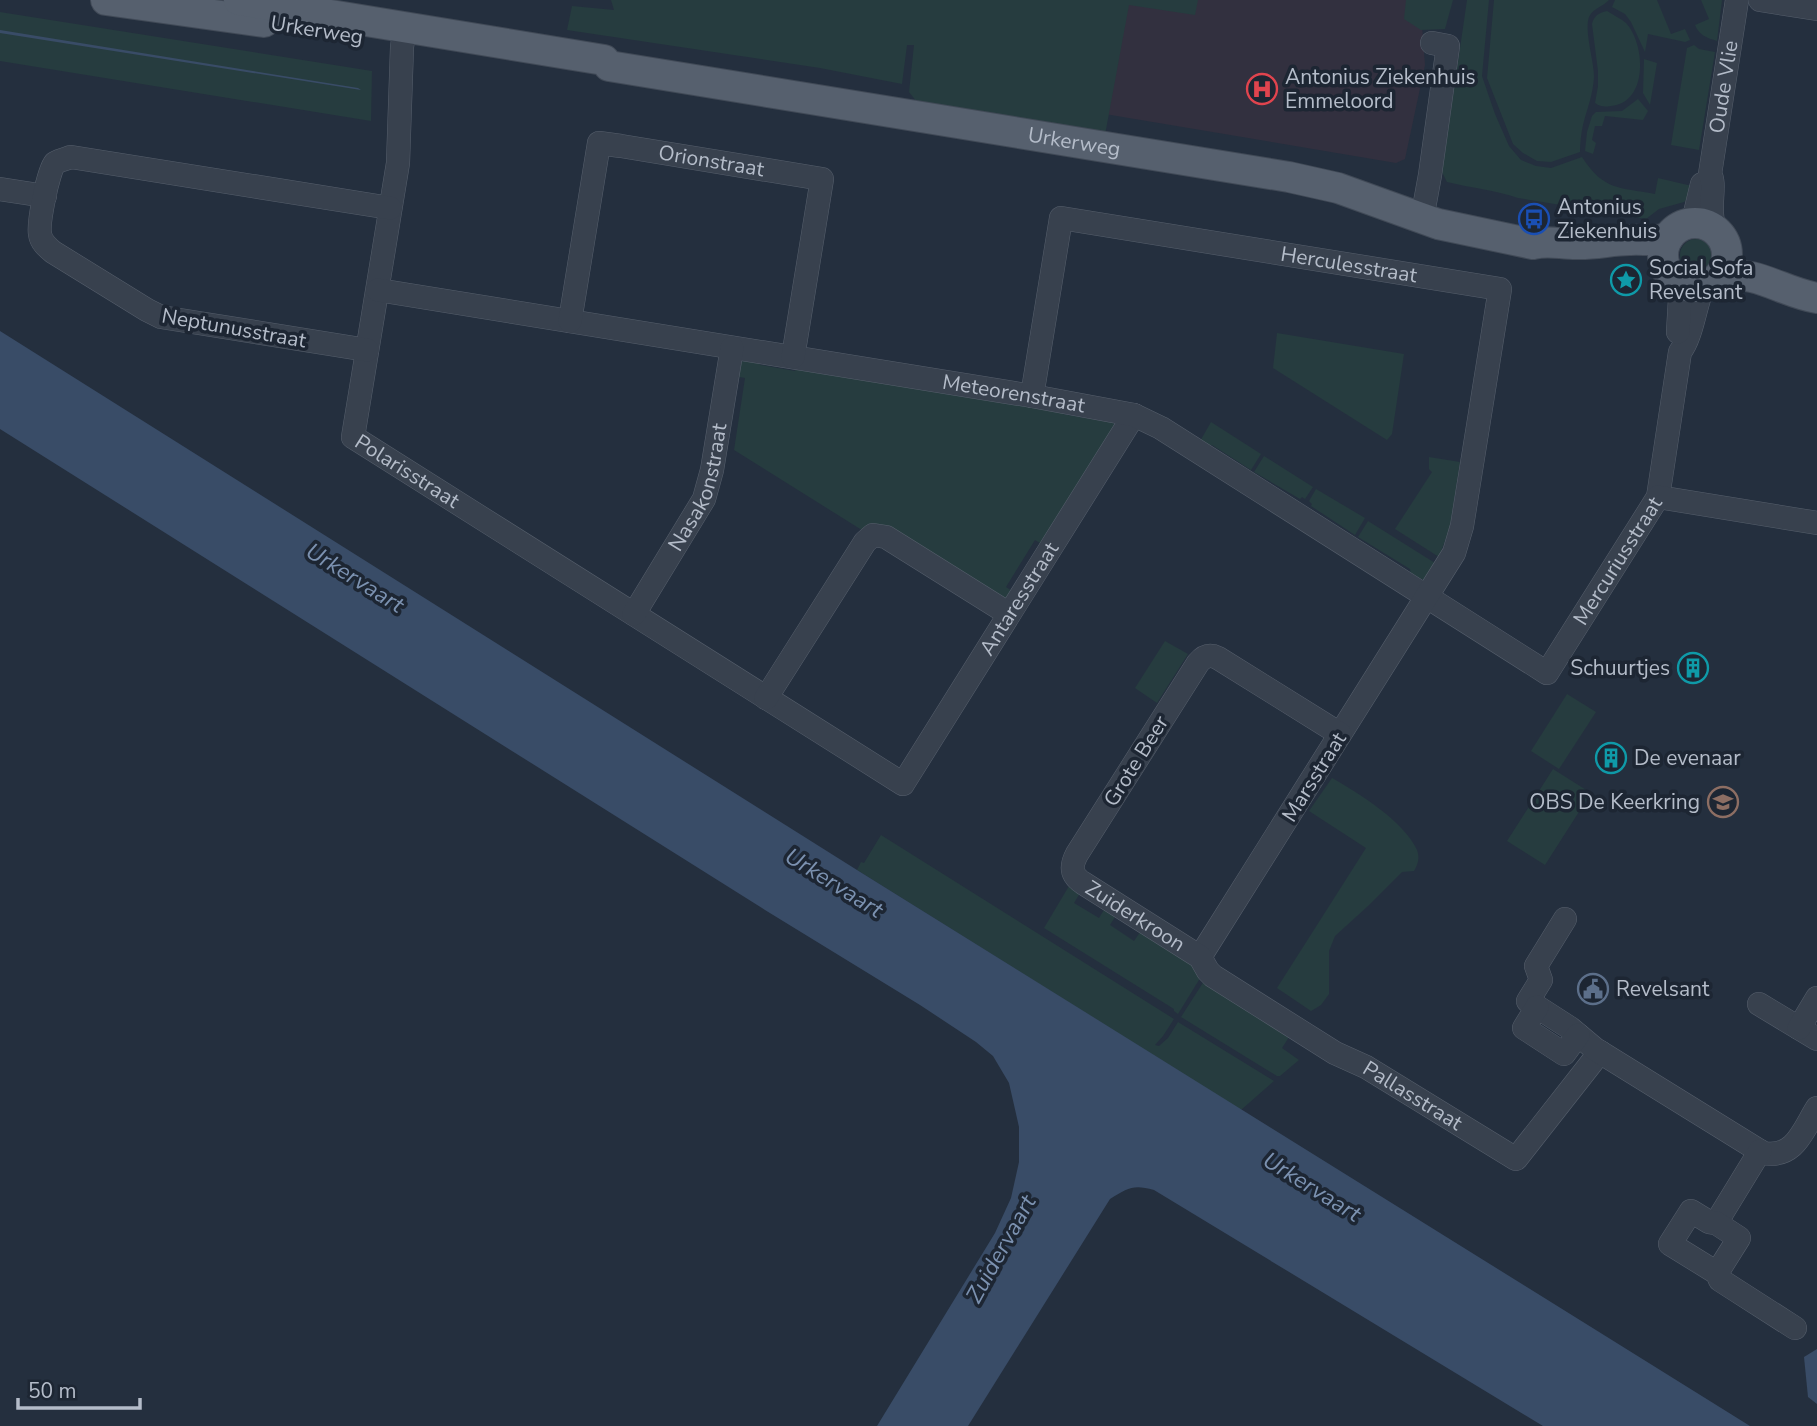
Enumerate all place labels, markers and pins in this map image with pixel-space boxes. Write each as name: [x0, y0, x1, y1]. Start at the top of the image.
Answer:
place label: Antonius Ziekenhuis Emmeloord: [1285, 63, 1476, 115]
hospital icon: Antonius Ziekenhuis Emmeloord: [1245, 72, 1279, 106]
place label: Antonius Ziekenhuis: [1557, 193, 1657, 245]
bus stop icon: Antonius Ziekenhuis: [1517, 202, 1551, 236]
place label: Social Sofa Revelsant: [1649, 254, 1753, 306]
place icon: Social Sofa Revelsant: [1609, 263, 1643, 297]
building icon: Schuurtjes: [1676, 651, 1710, 685]
place label: Schuurtjes: [1570, 654, 1670, 682]
building icon: De evenaar: [1594, 741, 1628, 775]
place label: De evenaar: [1634, 744, 1741, 772]
school or university icon: OBS De Keerkring: [1706, 785, 1740, 819]
place label: OBS De Keerkring: [1529, 788, 1700, 816]
public building icon: Revelsant: [1576, 972, 1610, 1006]
place label: Revelsant: [1616, 975, 1710, 1003]

